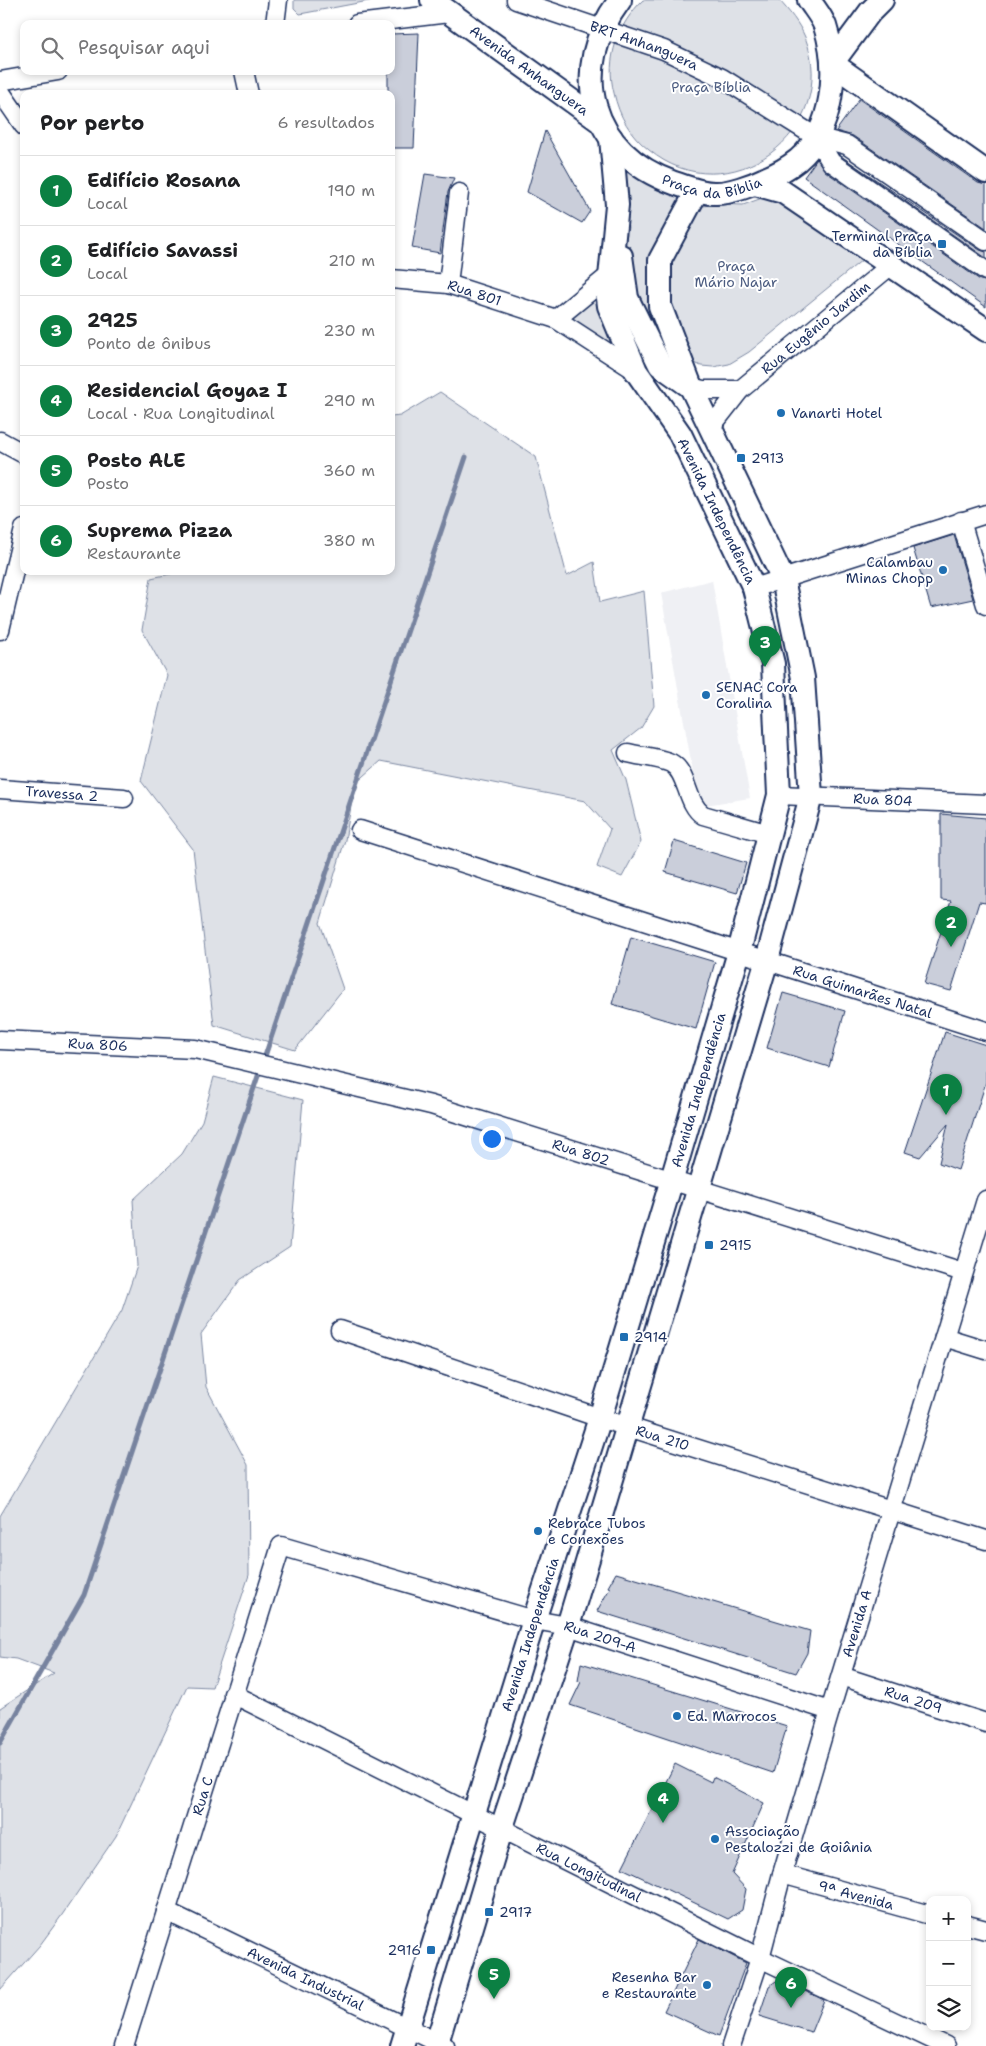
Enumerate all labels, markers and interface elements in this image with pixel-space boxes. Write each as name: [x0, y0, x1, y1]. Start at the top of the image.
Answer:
street label: BRT Anhanguera: [588, 17, 701, 74]
search box: [20, 20, 395, 75]
street label: Avenida Anhanguera: [466, 21, 593, 119]
icon: search: [38, 34, 66, 62]
text: Pesquisar aqui: [78, 35, 210, 60]
park label: Praça Bíblia: [671, 78, 751, 96]
text: Por perto: [40, 109, 144, 137]
text: 6 resultados: [277, 112, 375, 133]
text: Edifício Rosana: [87, 168, 240, 193]
street label: Praça da Bíblia: [659, 170, 765, 202]
text: 1: [52, 180, 60, 201]
text: 190 m: [328, 180, 375, 201]
text: Local: [87, 193, 128, 214]
place label: Terminal Praça da Bíblia: [832, 227, 932, 261]
text: Edifício Savassi: [87, 238, 238, 263]
marker: Terminal Praça da Bíblia: [936, 238, 948, 250]
text: 2: [50, 250, 62, 271]
text: 210 m: [328, 250, 375, 271]
park label: Praça Mário Najar: [695, 257, 778, 291]
text: Local: [87, 263, 128, 284]
street label: Rua 801: [445, 275, 504, 310]
street label: Rua Eugênio Jardim: [757, 277, 874, 378]
text: 2925: [87, 308, 138, 333]
text: 3: [50, 320, 62, 341]
text: 230 m: [323, 320, 375, 341]
text: Ponto de ônibus: [87, 333, 211, 354]
text: Residencial Goyaz I: [87, 378, 287, 403]
text: 4: [50, 390, 62, 411]
text: 290 m: [323, 390, 375, 411]
text: Local · Rua Longitudinal: [87, 403, 275, 424]
place label: Vanarti Hotel: [791, 404, 883, 422]
marker: Vanarti Hotel: [775, 407, 787, 419]
street label: Avenida Independência: [674, 435, 760, 587]
text: Posto ALE: [87, 448, 186, 473]
place label: 2913: [751, 449, 784, 467]
marker: 2913: [735, 452, 747, 464]
text: 5: [51, 460, 61, 481]
text: 360 m: [323, 460, 375, 481]
text: Posto: [87, 473, 129, 494]
text: Suprema Pizza: [87, 518, 232, 543]
text: 6: [50, 530, 62, 551]
text: 380 m: [323, 530, 375, 551]
text: Restaurante: [87, 543, 181, 564]
place label: Calambau Minas Chopp: [846, 553, 933, 587]
marker: Calambau Minas Chopp: [937, 564, 949, 576]
pin: 3: [749, 626, 781, 667]
place label: SENAC Cora Coralina: [716, 678, 798, 712]
marker: SENAC Cora Coralina: [700, 689, 712, 701]
street label: Travessa 2: [25, 782, 99, 805]
street label: Rua 804: [853, 789, 913, 810]
pin: 2: [935, 906, 967, 947]
street label: Rua Guimarães Natal: [791, 961, 935, 1022]
street label: Avenida Independência: [667, 1010, 730, 1169]
street label: Rua 806: [68, 1034, 128, 1055]
pin: 1: [930, 1074, 962, 1115]
your location: [479, 1126, 505, 1152]
street label: Rua 802: [550, 1135, 612, 1170]
place label: 2915: [719, 1236, 752, 1254]
marker: 2915: [703, 1239, 715, 1251]
place label: 2914: [634, 1328, 668, 1346]
marker: 2914: [618, 1331, 630, 1343]
street label: Rua 210: [633, 1421, 692, 1455]
place label: Rebrace Tubos e Conexões: [548, 1514, 646, 1548]
marker: Rebrace Tubos e Conexões: [532, 1525, 544, 1537]
street label: Avenida Independência: [497, 1555, 563, 1714]
street label: Avenida A: [838, 1587, 876, 1659]
street label: Rua 209-A: [562, 1616, 639, 1657]
street label: Rua 209: [882, 1682, 944, 1717]
place label: Ed. Marrocos: [687, 1707, 777, 1725]
marker: Ed. Marrocos: [671, 1710, 683, 1722]
street label: Rua C: [188, 1775, 217, 1818]
pin: 4: [647, 1782, 679, 1823]
place label: Associação Pestalozzi de Goiânia: [725, 1822, 872, 1856]
marker: Associação Pestalozzi de Goiânia: [709, 1833, 721, 1845]
street label: Rua Longitudinal: [533, 1838, 645, 1906]
street label: 9ª Avenida: [816, 1876, 896, 1914]
map controls: [926, 1896, 971, 2031]
button: +: [926, 1896, 971, 1941]
place label: 2917: [499, 1903, 532, 1921]
marker: 2917: [483, 1906, 495, 1918]
place label: 2916: [387, 1941, 421, 1959]
button: −: [926, 1941, 971, 1986]
street label: Avenida Industrial: [244, 1943, 368, 2015]
marker: 2916: [425, 1944, 437, 1956]
pin: 5: [478, 1958, 510, 1999]
pin: 6: [775, 1967, 807, 2008]
place label: Resenha Bar e Restaurante: [602, 1968, 697, 2002]
marker: Resenha Bar e Restaurante: [701, 1979, 713, 1991]
button: layers: [926, 1986, 971, 2031]

